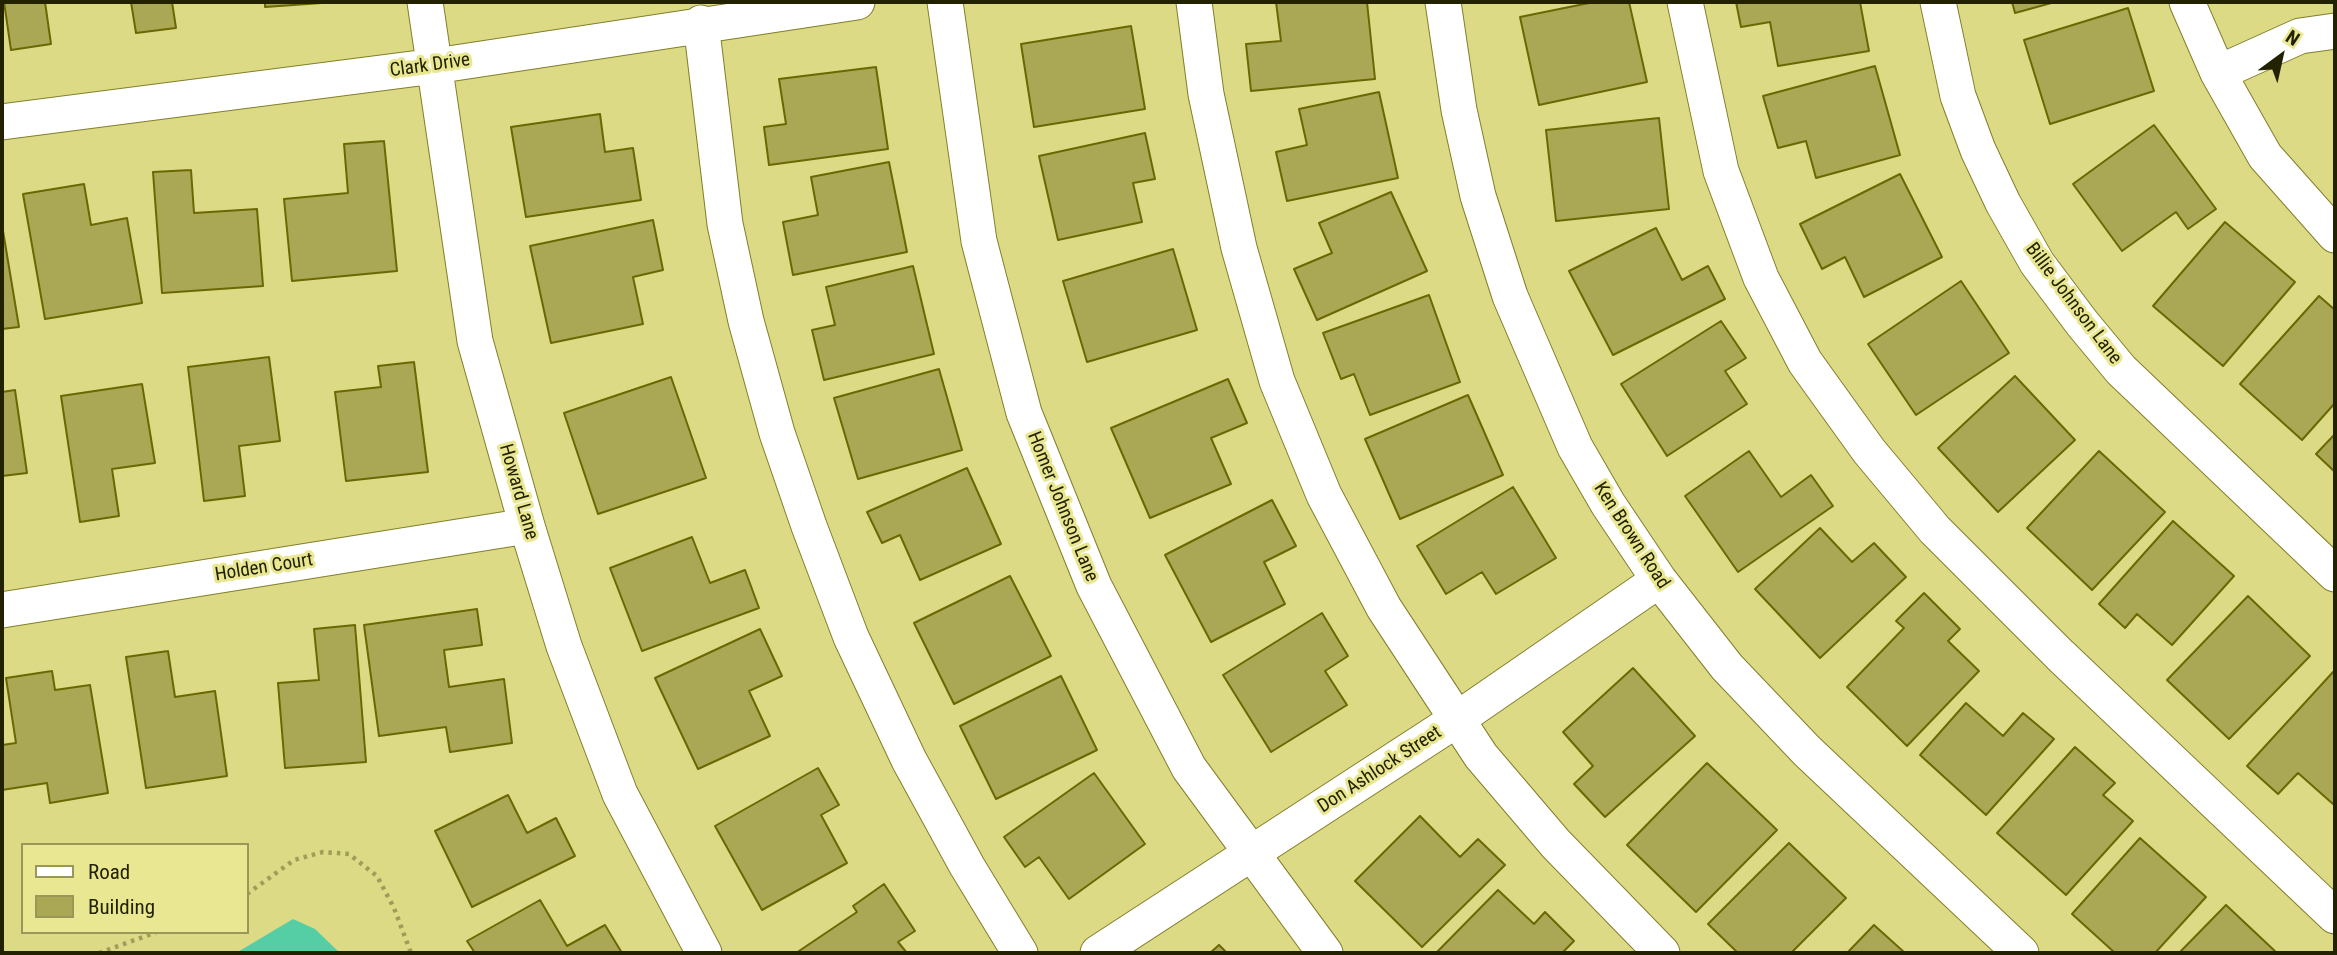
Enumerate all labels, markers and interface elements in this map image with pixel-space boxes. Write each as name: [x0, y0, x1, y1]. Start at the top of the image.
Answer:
north arrow: [2246, 21, 2316, 91]
text: N: [2282, 25, 2304, 51]
street label: Clark Drive: [388, 49, 472, 83]
street label: Billie Johnson Lane: [2020, 239, 2126, 369]
street label: Homer Johnson Lane: [1022, 429, 1102, 585]
street label: Howard Lane: [493, 442, 543, 542]
street label: Ken Brown Road: [1588, 479, 1674, 593]
street label: Holden Court: [213, 549, 315, 587]
street label: Don Ashlock Street: [1314, 722, 1446, 818]
legend: [21, 843, 248, 934]
text: Road: [88, 860, 130, 884]
text: Building: [88, 895, 155, 919]

